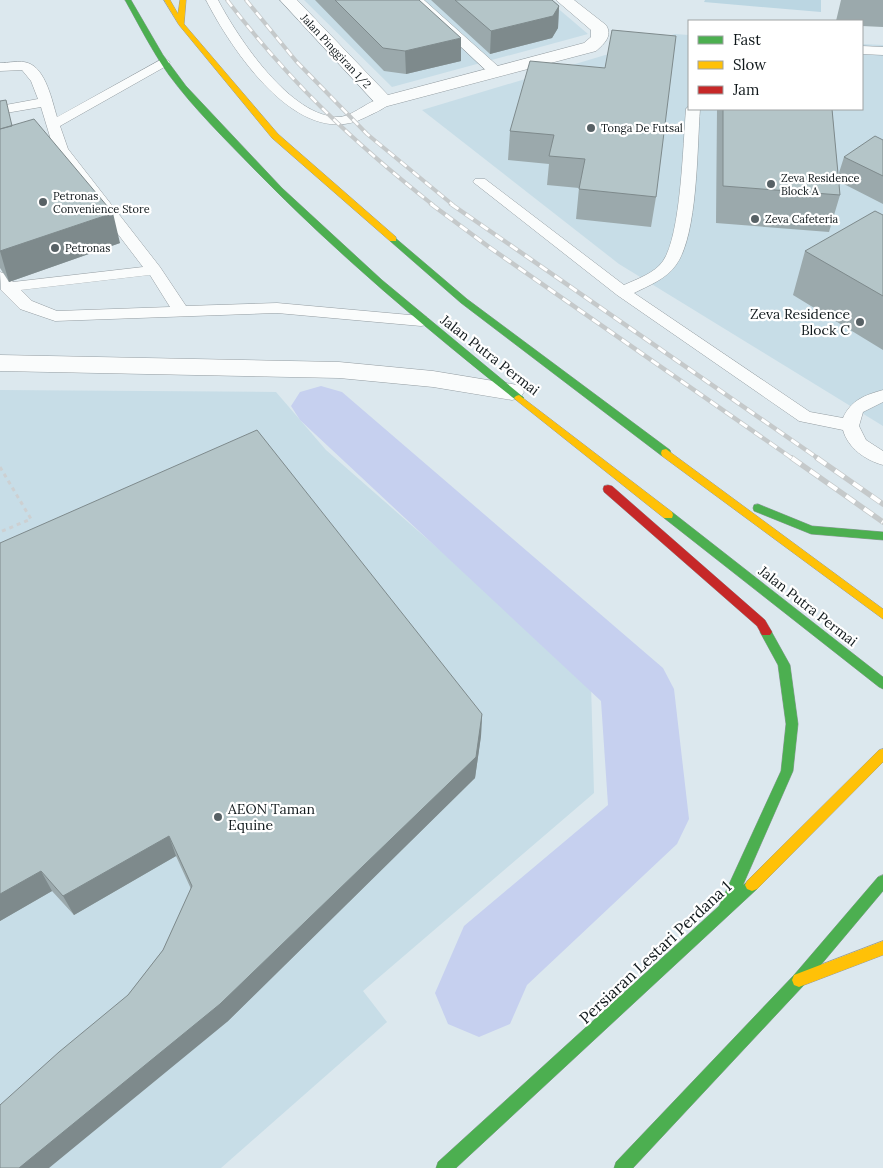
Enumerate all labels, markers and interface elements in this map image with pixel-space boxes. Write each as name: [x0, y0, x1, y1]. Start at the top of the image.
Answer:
street label: Jalan Pinggiran 1/2: [296, 10, 374, 92]
legend: [688, 20, 863, 110]
text: Fast: [733, 30, 761, 49]
text: Slow: [733, 55, 766, 74]
text: Jam: [732, 80, 760, 99]
place label: Tonga De Futsal: [601, 121, 683, 135]
marker: Tonga De Futsal: [585, 122, 597, 134]
place label: Zeva Residence Block A: [781, 171, 860, 198]
marker: Zeva Residence Block A: [765, 178, 777, 190]
place label: Petronas Convenience Store: [53, 189, 150, 216]
marker: Petronas Convenience Store: [37, 196, 49, 208]
place label: Zeva Cafeteria: [765, 212, 839, 226]
marker: Zeva Cafeteria: [749, 213, 761, 225]
place label: Petronas: [65, 241, 110, 255]
marker: Petronas: [49, 242, 61, 254]
place label: Zeva Residence Block C: [750, 305, 850, 339]
street label: Jalan Putra Permai: [436, 310, 543, 399]
marker: Zeva Residence Block C: [854, 316, 866, 328]
street label: Jalan Putra Permai: [754, 561, 861, 650]
place label: AEON Taman Equine: [227, 800, 315, 834]
marker: AEON Taman Equine: [212, 811, 224, 823]
street label: Persiaran Lestari Perdana 1: [575, 876, 735, 1028]

